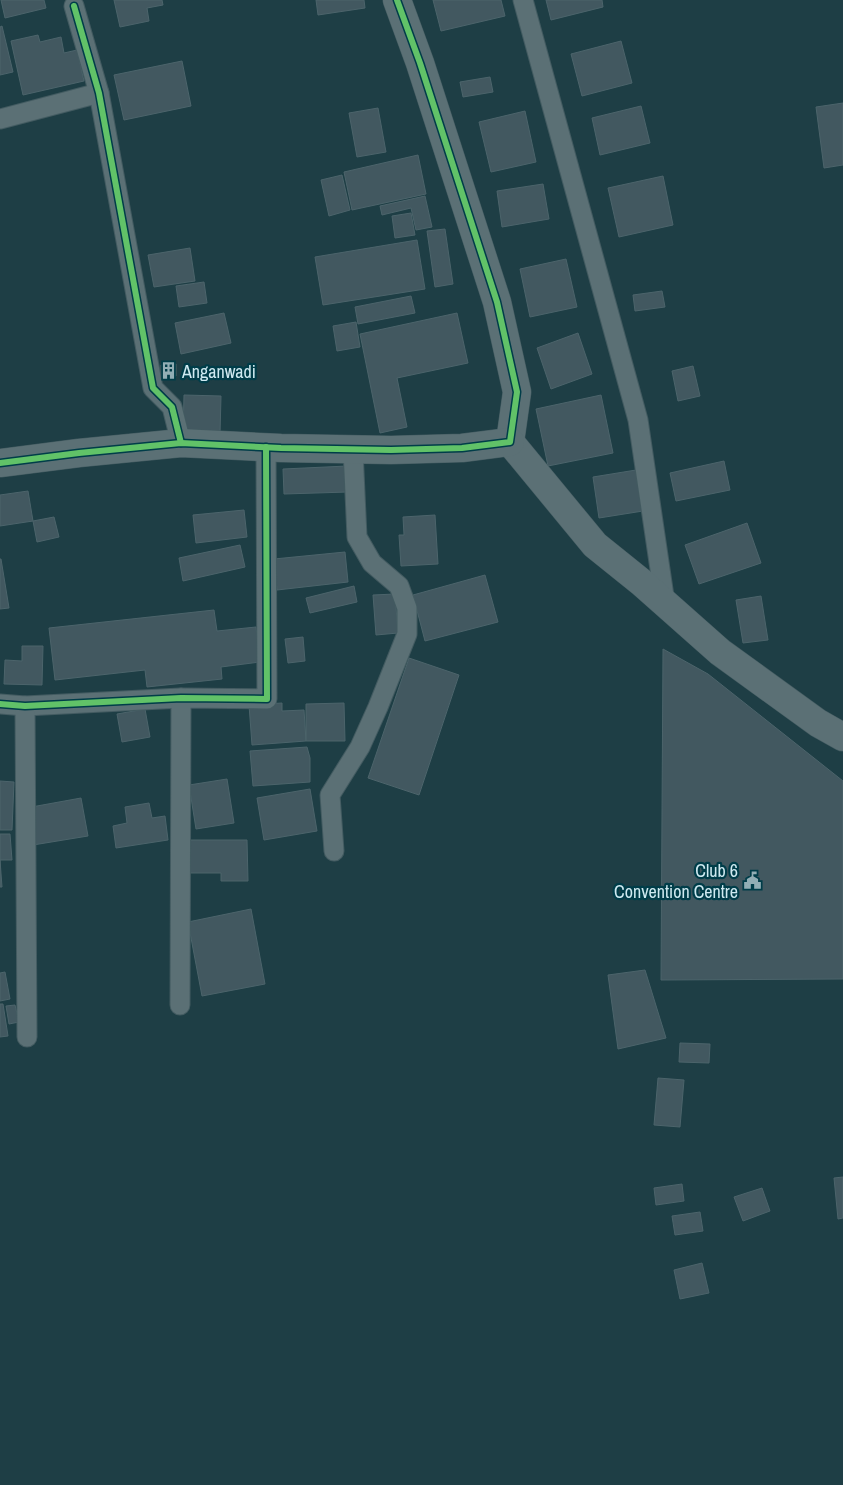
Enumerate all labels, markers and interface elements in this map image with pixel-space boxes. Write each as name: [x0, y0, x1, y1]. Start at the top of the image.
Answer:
place label: Anganwadi: [181, 359, 256, 384]
building icon: Anganwadi: [158, 361, 178, 381]
place label: Club 6 Convention Centre: [614, 858, 738, 904]
public building icon: Club 6 Convention Centre: [742, 870, 762, 890]

